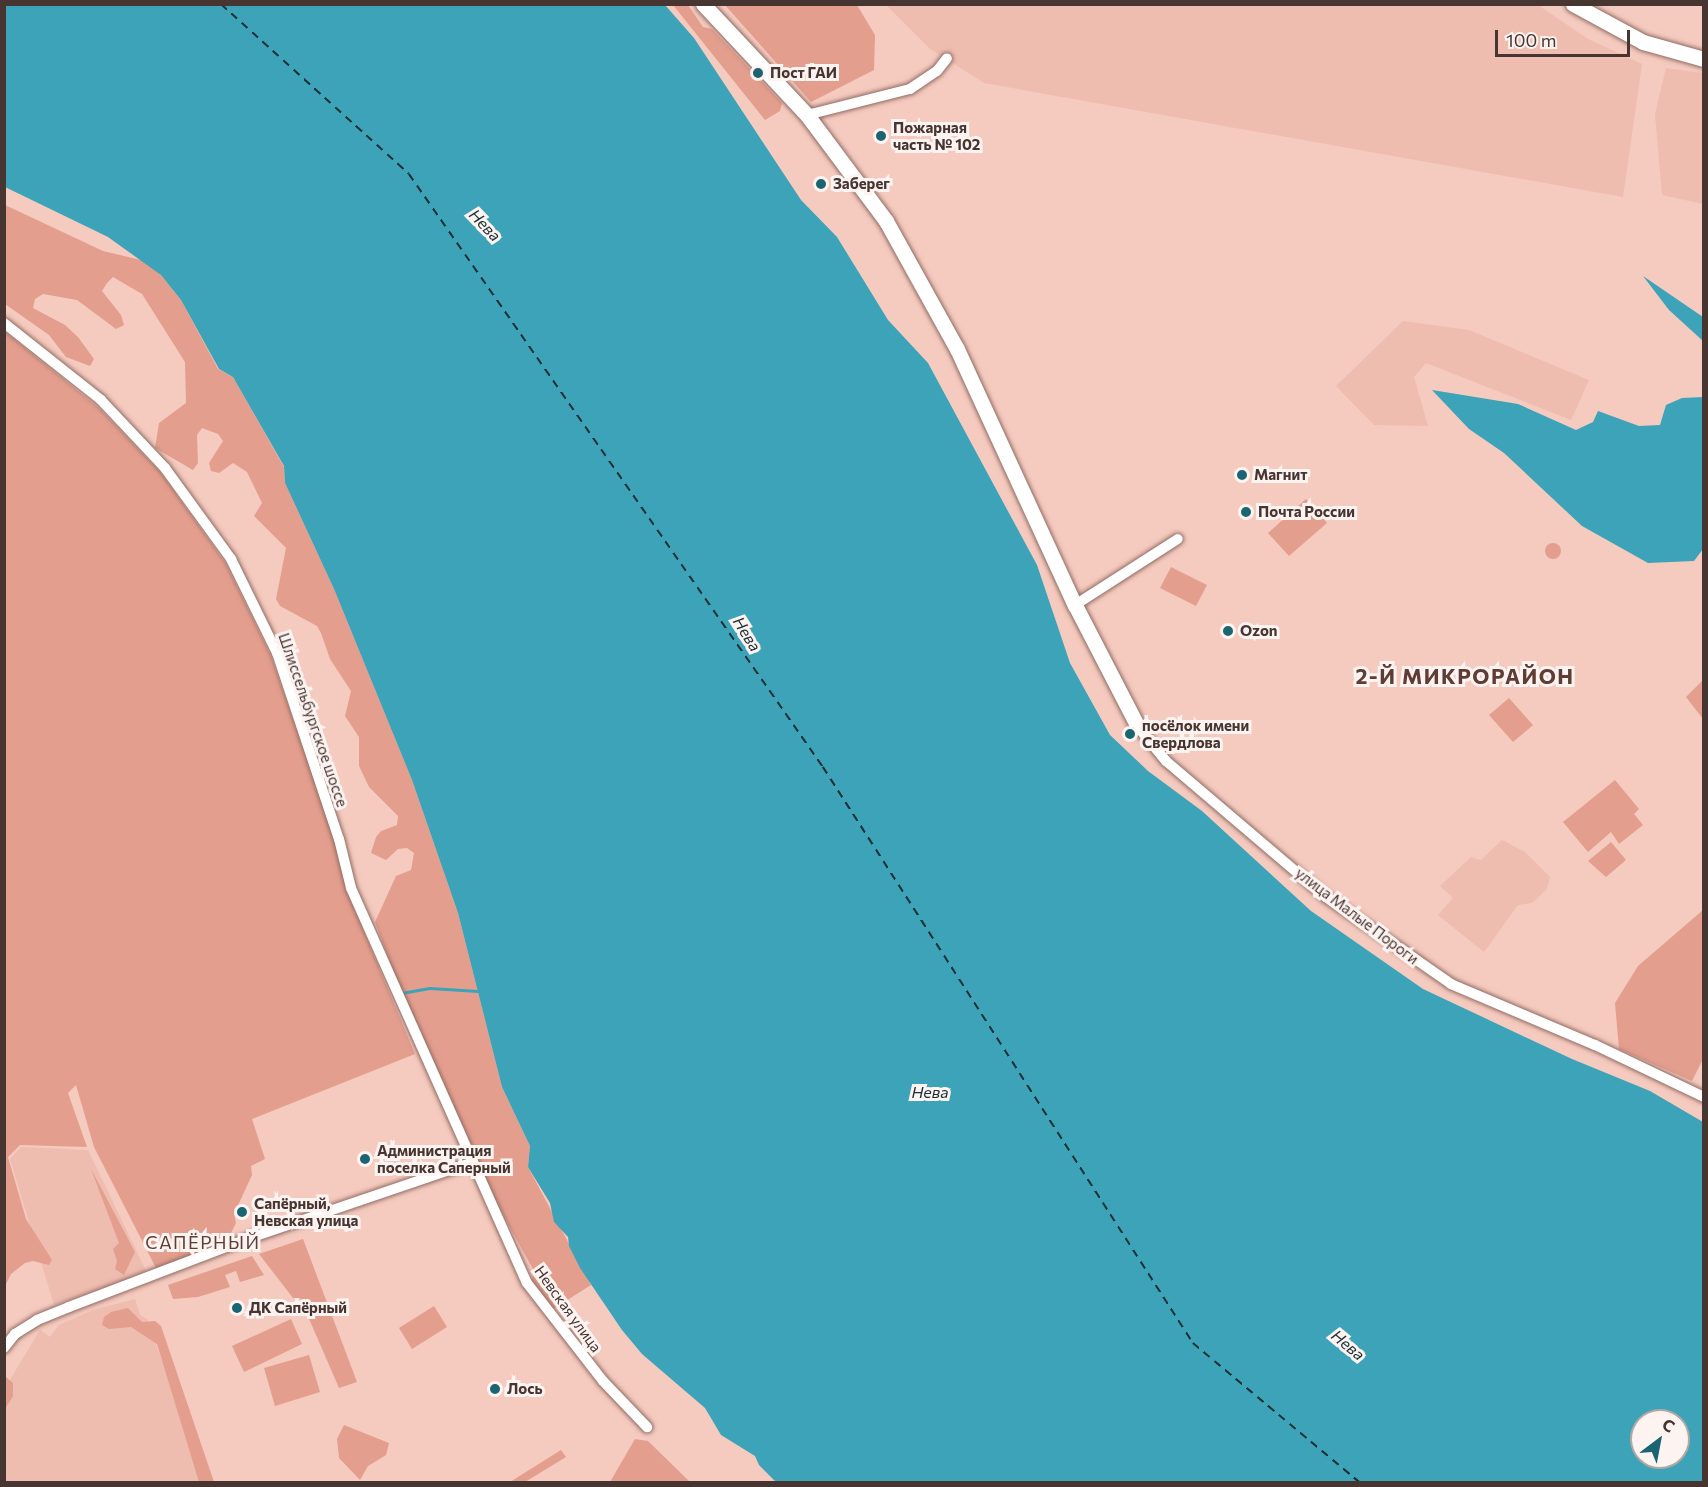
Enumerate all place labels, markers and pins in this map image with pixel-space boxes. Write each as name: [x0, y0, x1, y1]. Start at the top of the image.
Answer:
place label: Пост ГАИ: [770, 64, 837, 82]
marker: Пост ГАИ: [751, 66, 765, 80]
place label: Пожарная часть № 102: [893, 118, 980, 153]
marker: Пожарная часть № 102: [874, 129, 888, 143]
place label: Заберег: [833, 175, 890, 193]
marker: Заберег: [814, 177, 828, 191]
place label: Магнит: [1254, 466, 1307, 484]
marker: Магнит: [1235, 468, 1249, 482]
place label: Почта России: [1258, 503, 1355, 521]
marker: Почта России: [1239, 505, 1253, 519]
place label: Ozon: [1240, 622, 1278, 640]
marker: Ozon: [1221, 624, 1235, 638]
place label: посёлок имени Свердлова: [1142, 716, 1249, 751]
marker: посёлок имени Свердлова: [1123, 727, 1137, 741]
place label: Администрация поселка Саперный: [377, 1141, 511, 1176]
marker: Администрация поселка Саперный: [358, 1152, 372, 1166]
place label: Сапёрный, Невская улица: [254, 1194, 358, 1229]
marker: Сапёрный, Невская улица: [235, 1205, 249, 1219]
place label: ДК Сапёрный: [249, 1299, 347, 1317]
marker: ДК Сапёрный: [230, 1301, 244, 1315]
place label: Лось: [507, 1380, 543, 1398]
marker: Лось: [488, 1382, 502, 1396]

